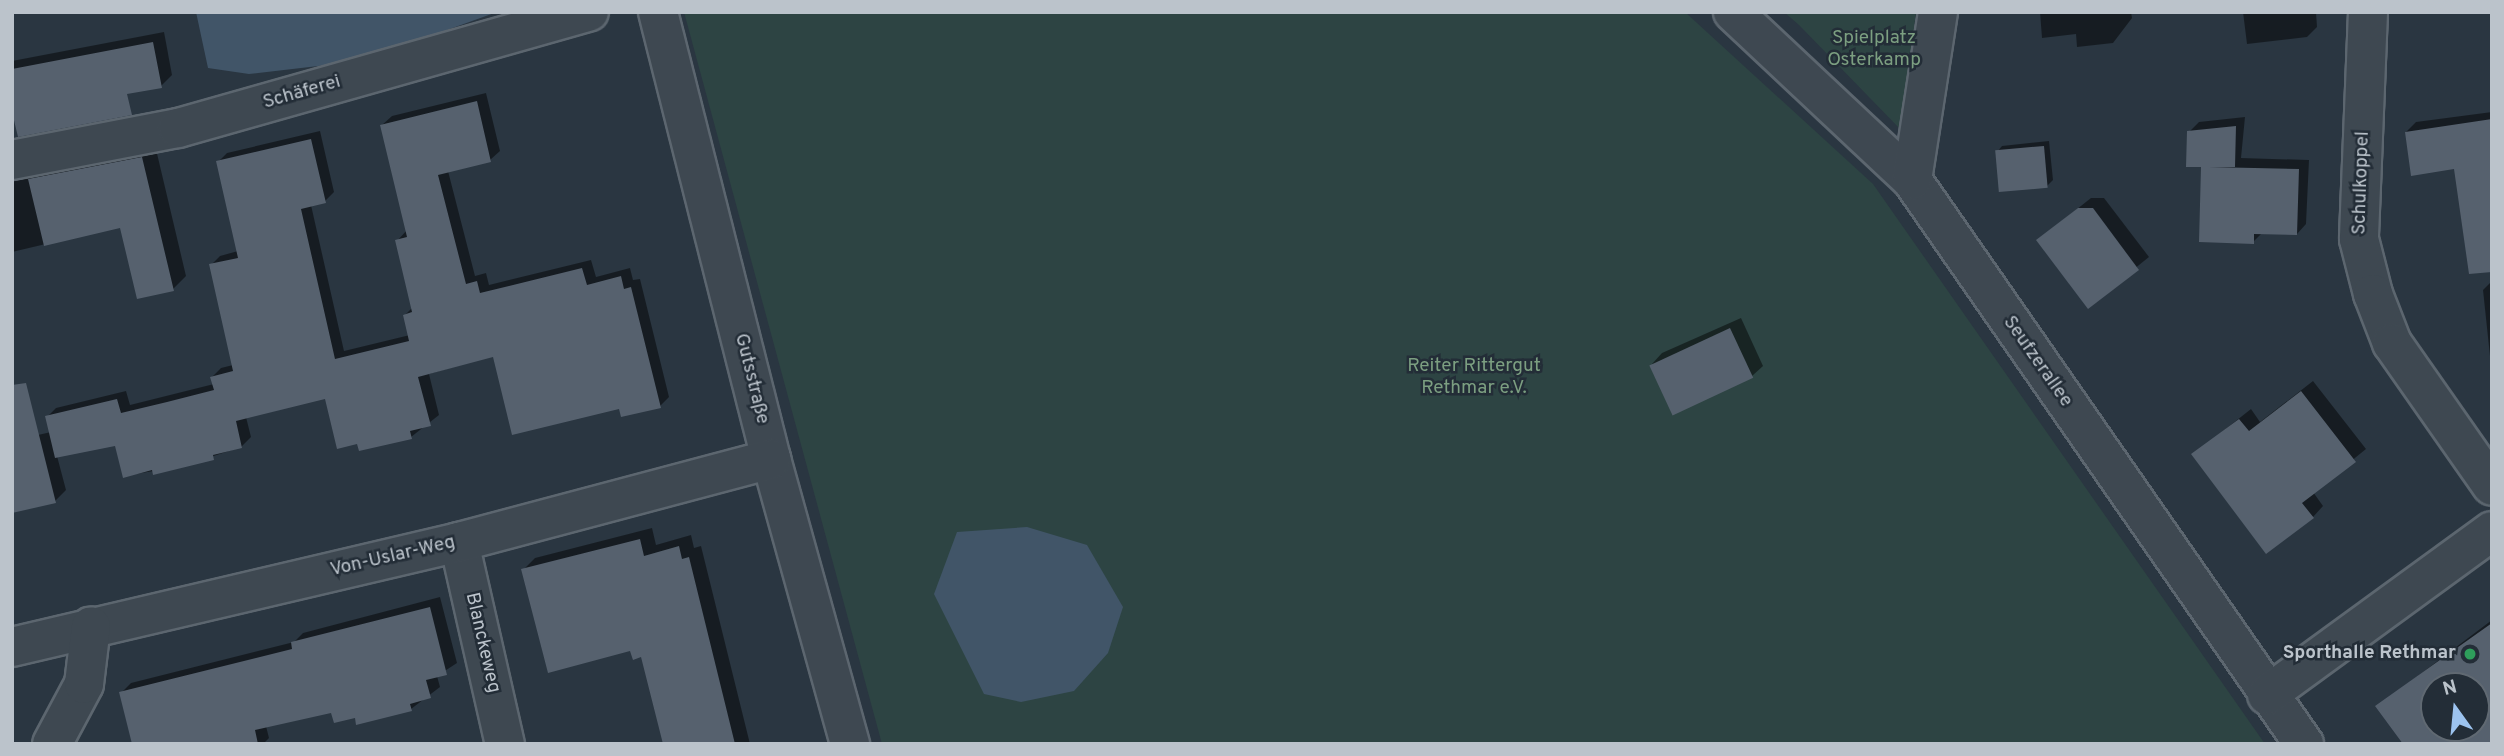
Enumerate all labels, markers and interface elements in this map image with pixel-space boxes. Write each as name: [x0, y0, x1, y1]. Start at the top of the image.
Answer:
park label: Spielplatz Osterkamp: [1827, 28, 1921, 72]
street label: Schäferei: [261, 71, 343, 115]
street label: Schulkoppel: [2349, 131, 2375, 235]
street label: Seufzerallee: [1997, 312, 2077, 412]
street label: Gutsstraße: [729, 331, 773, 427]
park label: Reiter Rittergut Rethmar e.V.: [1407, 356, 1541, 400]
street label: Von-Uslar-Weg: [328, 532, 458, 582]
street label: Blanckeweg: [459, 591, 505, 695]
place label: Sporthalle Rethmar: [2283, 643, 2456, 665]
marker: Sporthalle Rethmar: [2462, 646, 2478, 662]
north arrow: [2420, 672, 2490, 742]
text: N: [2440, 675, 2460, 702]

